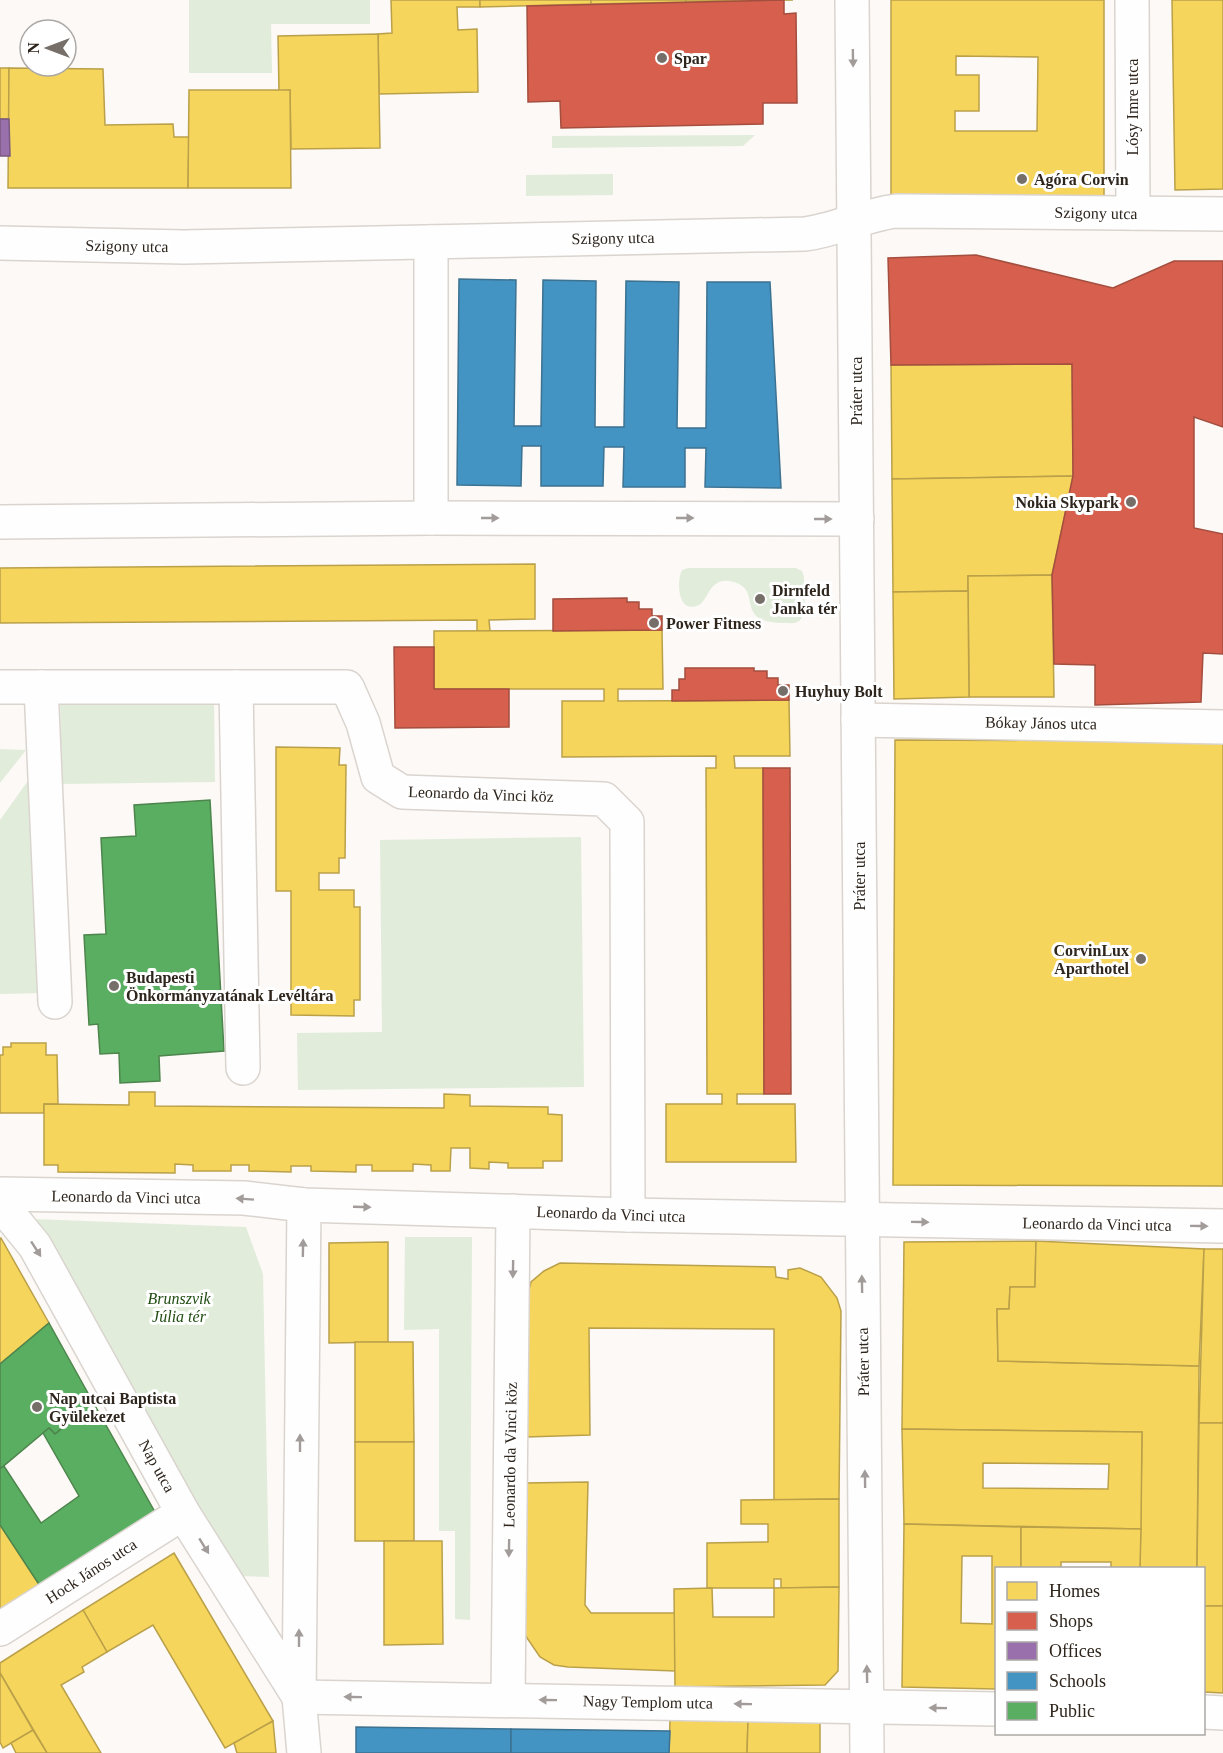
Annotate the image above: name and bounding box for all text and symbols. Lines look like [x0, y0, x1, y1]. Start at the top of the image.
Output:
north arrow [18, 18, 78, 78]
text: N [25, 42, 42, 54]
one-way arrow [848, 49, 858, 68]
place label: Spar [674, 50, 707, 68]
marker: Spar [655, 51, 669, 65]
street label: Lósy Imre utca [1124, 59, 1142, 155]
place label: Agóra Corvin [1034, 171, 1129, 189]
marker: Agóra Corvin [1015, 172, 1029, 186]
street label: Szigony utca [1054, 204, 1138, 223]
street label: Szigony utca [571, 229, 655, 248]
street label: Szigony utca [85, 237, 169, 256]
street label: Práter utca [848, 357, 865, 425]
place label: Nokia Skypark [1015, 494, 1119, 512]
marker: Nokia Skypark [1124, 495, 1138, 509]
one-way arrow [480, 513, 499, 523]
one-way arrow [675, 513, 694, 523]
one-way arrow [814, 514, 833, 524]
place label: Dirnfeld Janka tér [772, 582, 837, 617]
marker: Dirnfeld Janka tér [753, 592, 767, 606]
place label: Power Fitness [666, 615, 761, 632]
marker: Power Fitness [647, 616, 661, 630]
place label: Huyhuy Bolt [795, 683, 883, 701]
marker: Huyhuy Bolt [776, 684, 790, 698]
street label: Bókay János utca [985, 714, 1097, 733]
street label: Leonardo da Vinci köz [408, 783, 554, 805]
street label: Práter utca [851, 842, 868, 910]
place label: CorvinLux Aparthotel [1053, 942, 1130, 978]
marker: CorvinLux Aparthotel [1134, 952, 1148, 966]
place label: Budapesti Önkormányzatának Levéltára [126, 969, 334, 1005]
marker: Budapesti Önkormányzatának Levéltára [107, 979, 121, 993]
street label: Leonardo da Vinci utca [51, 1187, 201, 1207]
one-way arrow [236, 1194, 255, 1204]
one-way arrow [353, 1202, 372, 1211]
street label: Leonardo da Vinci utca [536, 1203, 686, 1225]
street label: Leonardo da Vinci utca [1022, 1214, 1172, 1234]
one-way arrow [911, 1217, 930, 1227]
one-way arrow [1190, 1221, 1209, 1231]
one-way arrow [298, 1239, 307, 1258]
one-way arrow [30, 1240, 42, 1256]
one-way arrow [508, 1260, 518, 1279]
one-way arrow [858, 1274, 867, 1293]
park label: Brunszvik Júlia tér [147, 1290, 211, 1325]
street label: Práter utca [854, 1327, 872, 1397]
street label: Leonardo da Vinci köz [500, 1382, 520, 1528]
place label: Nap utcai Baptista Gyülekezet [49, 1390, 176, 1426]
marker: Nap utcai Baptista Gyülekezet [30, 1400, 44, 1414]
one-way arrow [295, 1434, 305, 1453]
street label: Nap utca [135, 1437, 178, 1496]
one-way arrow [860, 1469, 869, 1488]
street label: Hock János utca [42, 1535, 140, 1607]
one-way arrow [198, 1538, 210, 1554]
one-way arrow [505, 1539, 514, 1558]
legend [995, 1567, 1205, 1735]
text: Homes [1049, 1581, 1100, 1601]
text: Shops [1049, 1611, 1093, 1631]
one-way arrow [294, 1629, 304, 1648]
text: Offices [1049, 1641, 1102, 1661]
one-way arrow [862, 1664, 871, 1683]
text: Schools [1049, 1671, 1106, 1691]
one-way arrow [344, 1692, 363, 1702]
street label: Nagy Templom utca [583, 1692, 713, 1713]
one-way arrow [539, 1695, 558, 1704]
one-way arrow [734, 1699, 753, 1709]
text: Public [1049, 1701, 1095, 1721]
one-way arrow [929, 1703, 948, 1713]

